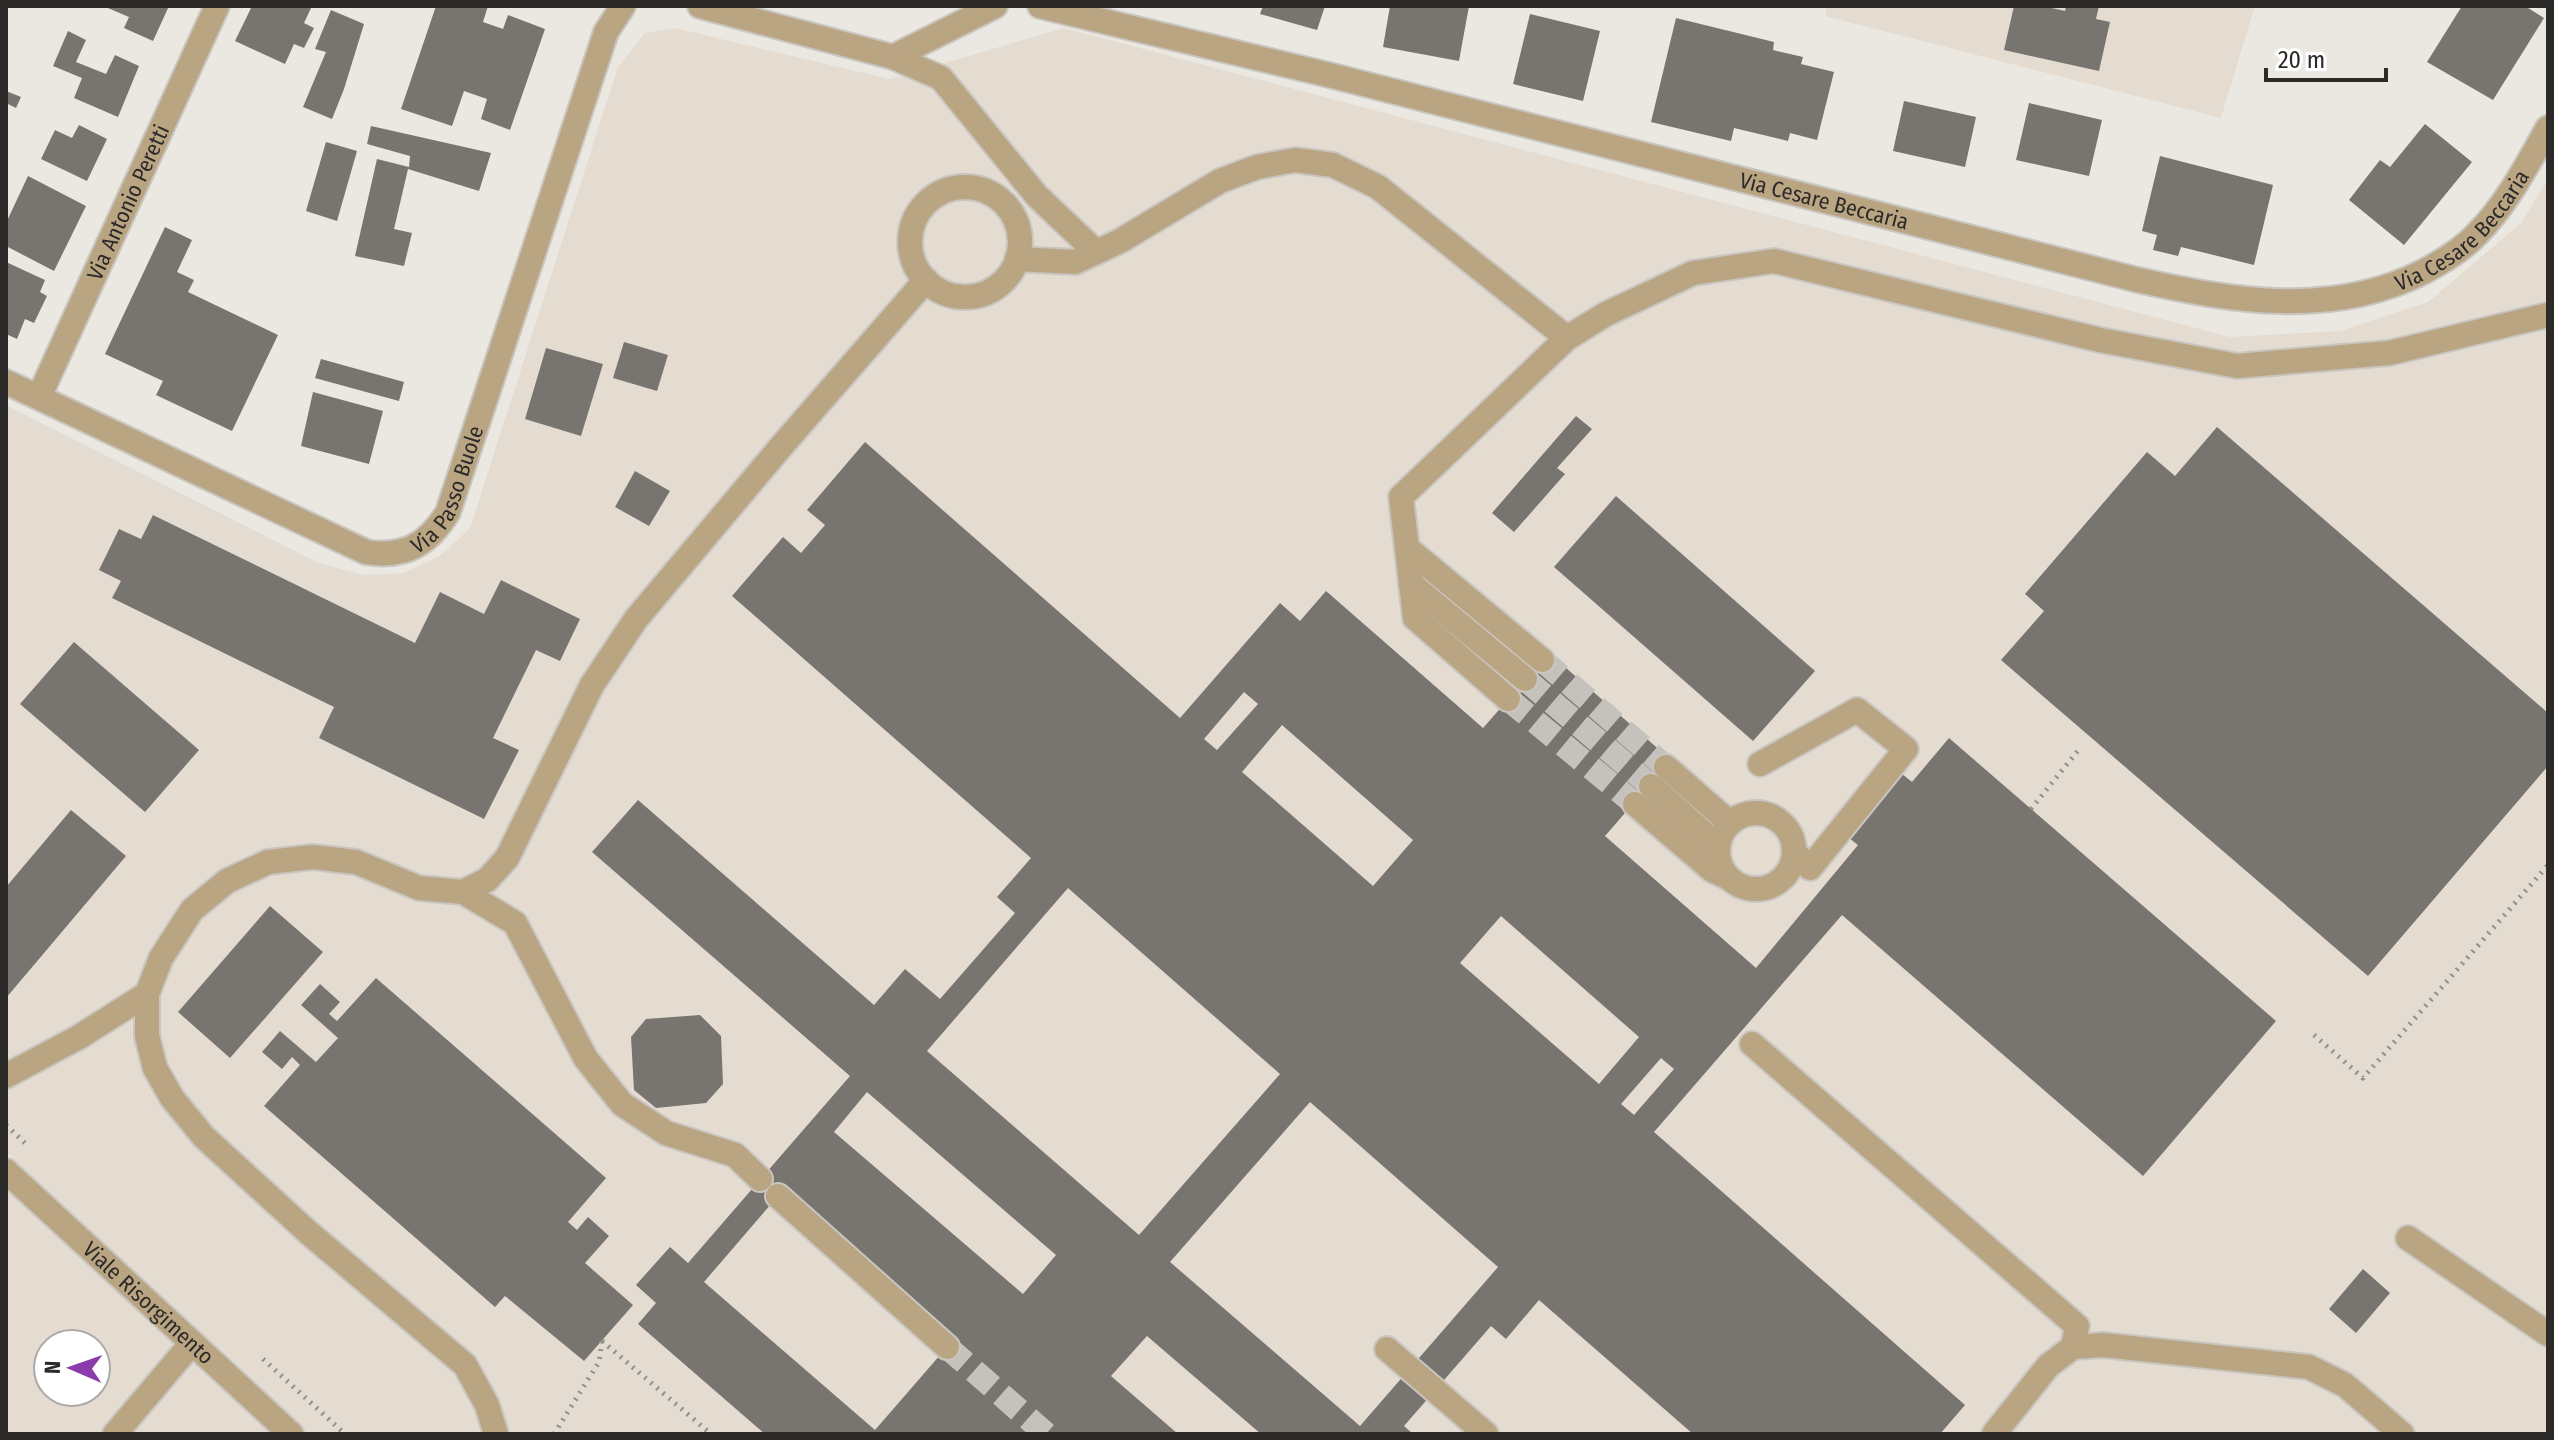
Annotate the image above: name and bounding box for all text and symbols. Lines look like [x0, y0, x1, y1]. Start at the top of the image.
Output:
scale bar [2266, 32, 2386, 82]
text: 20 m [2278, 46, 2325, 74]
street label: Via Antonio Peretti [81, 120, 175, 284]
street label: Via Cesare Beccaria [2391, 165, 2535, 297]
street label: Via Cesare Beccaria [1737, 167, 1911, 235]
street label: Via Passo Buole [406, 422, 489, 559]
street label: Viale Risorgimento [77, 1236, 219, 1370]
north arrow [32, 1328, 112, 1408]
text: N [39, 1360, 66, 1374]

